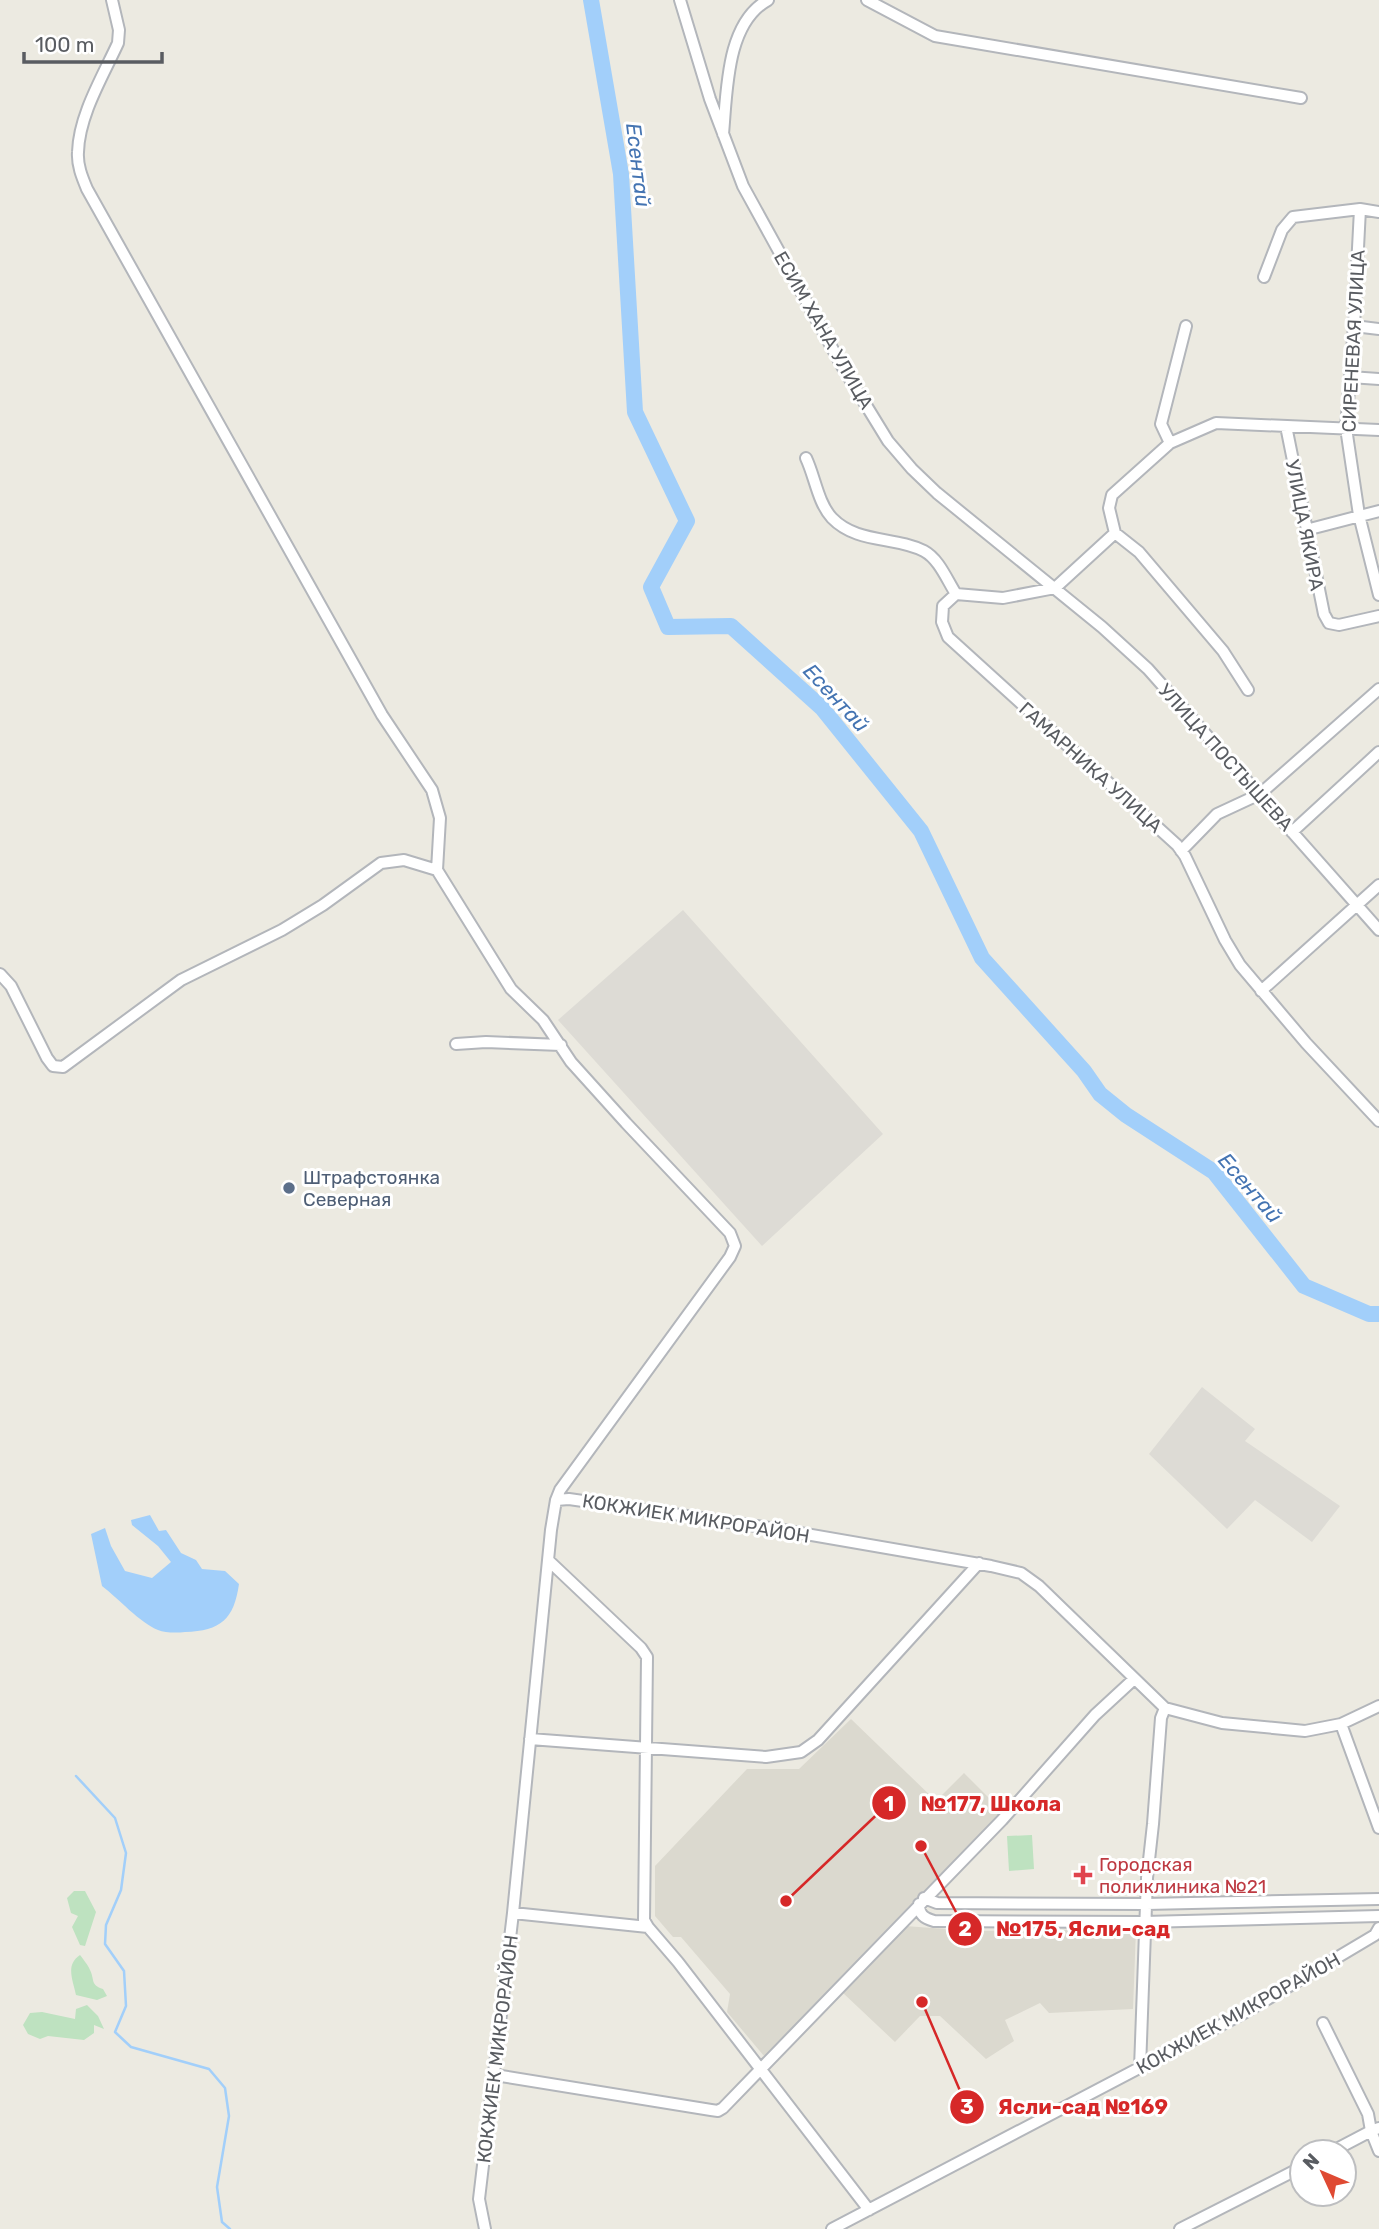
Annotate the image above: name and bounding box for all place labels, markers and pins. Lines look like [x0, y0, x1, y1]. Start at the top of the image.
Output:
place label: Штрафстоянка Северная [303, 1166, 440, 1211]
marker: Штрафстоянка Северная [281, 1180, 297, 1196]
callout: №177, Школа [871, 1782, 1076, 1824]
place label: Городская поликлиника №21 [1099, 1853, 1266, 1898]
marker: Городская поликлиника №21 [1073, 1865, 1093, 1885]
callout: №175, Ясли-сад [947, 1908, 1184, 1950]
callout: Ясли-сад №169 [949, 2086, 1182, 2128]

